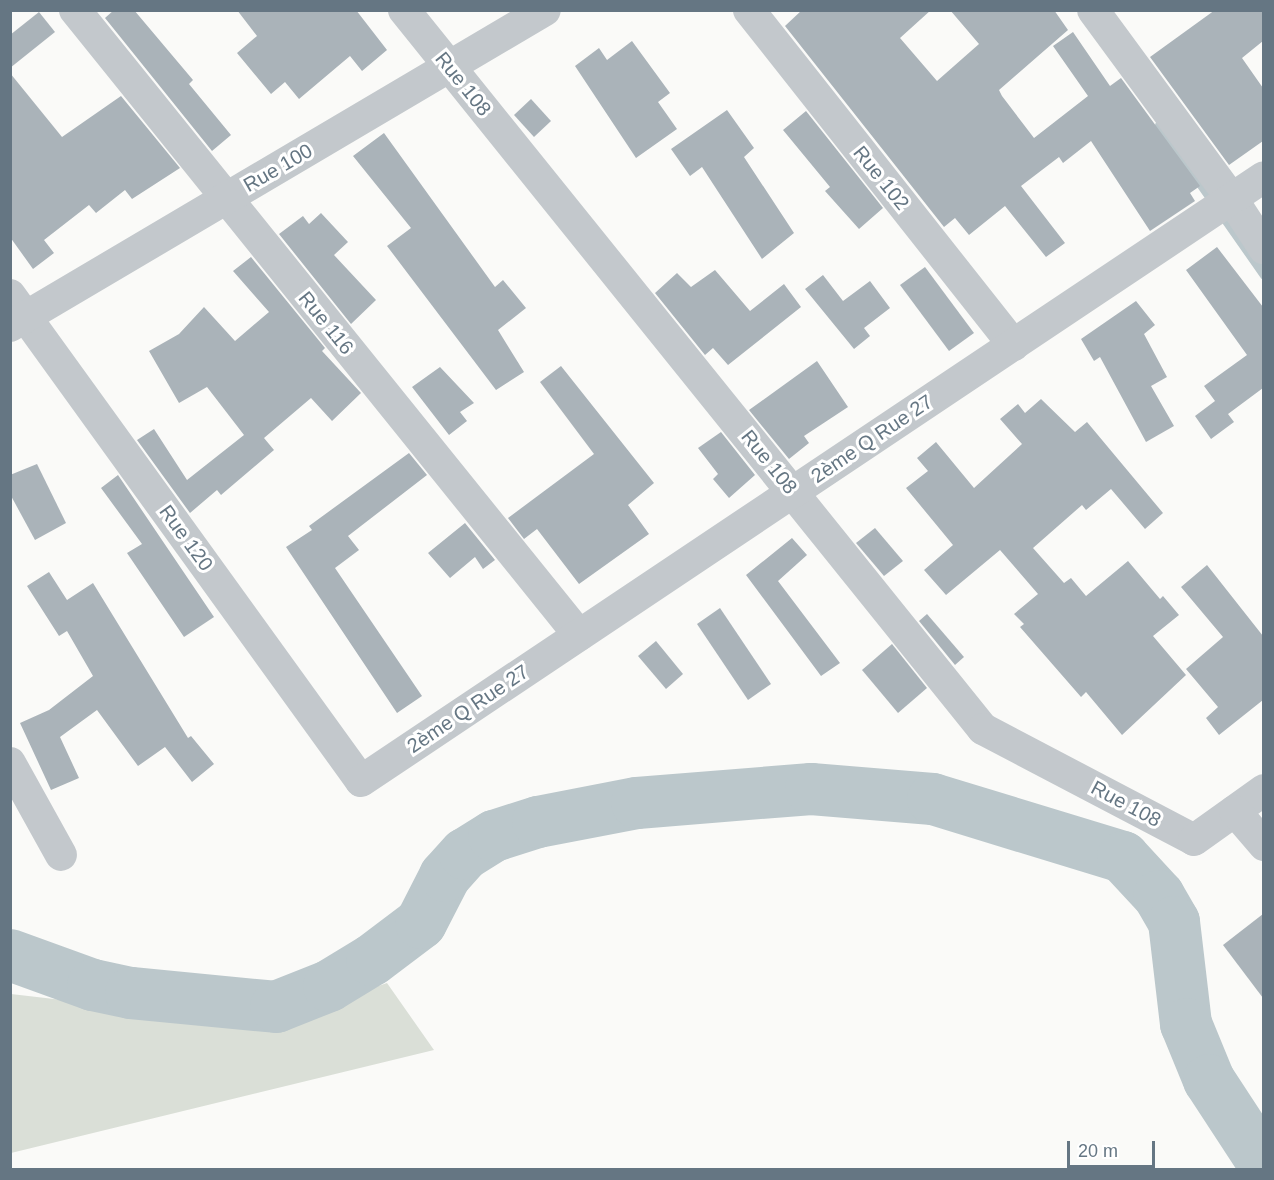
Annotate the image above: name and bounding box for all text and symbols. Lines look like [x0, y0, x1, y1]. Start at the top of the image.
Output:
street label: Rue 108 [430, 47, 496, 121]
street label: Rue 100 [239, 139, 317, 197]
street label: Rue 102 [848, 141, 914, 215]
street label: Rue 116 [293, 287, 359, 359]
street label: 2ème Q Rue 27 [807, 390, 937, 488]
street label: Rue 108 [736, 425, 802, 499]
street label: Rue 120 [154, 500, 218, 576]
street label: 2ème Q Rue 27 [403, 660, 533, 758]
street label: Rue 108 [1087, 776, 1165, 832]
scale bar [1070, 1129, 1158, 1167]
text: 20 m [1078, 1141, 1118, 1161]

